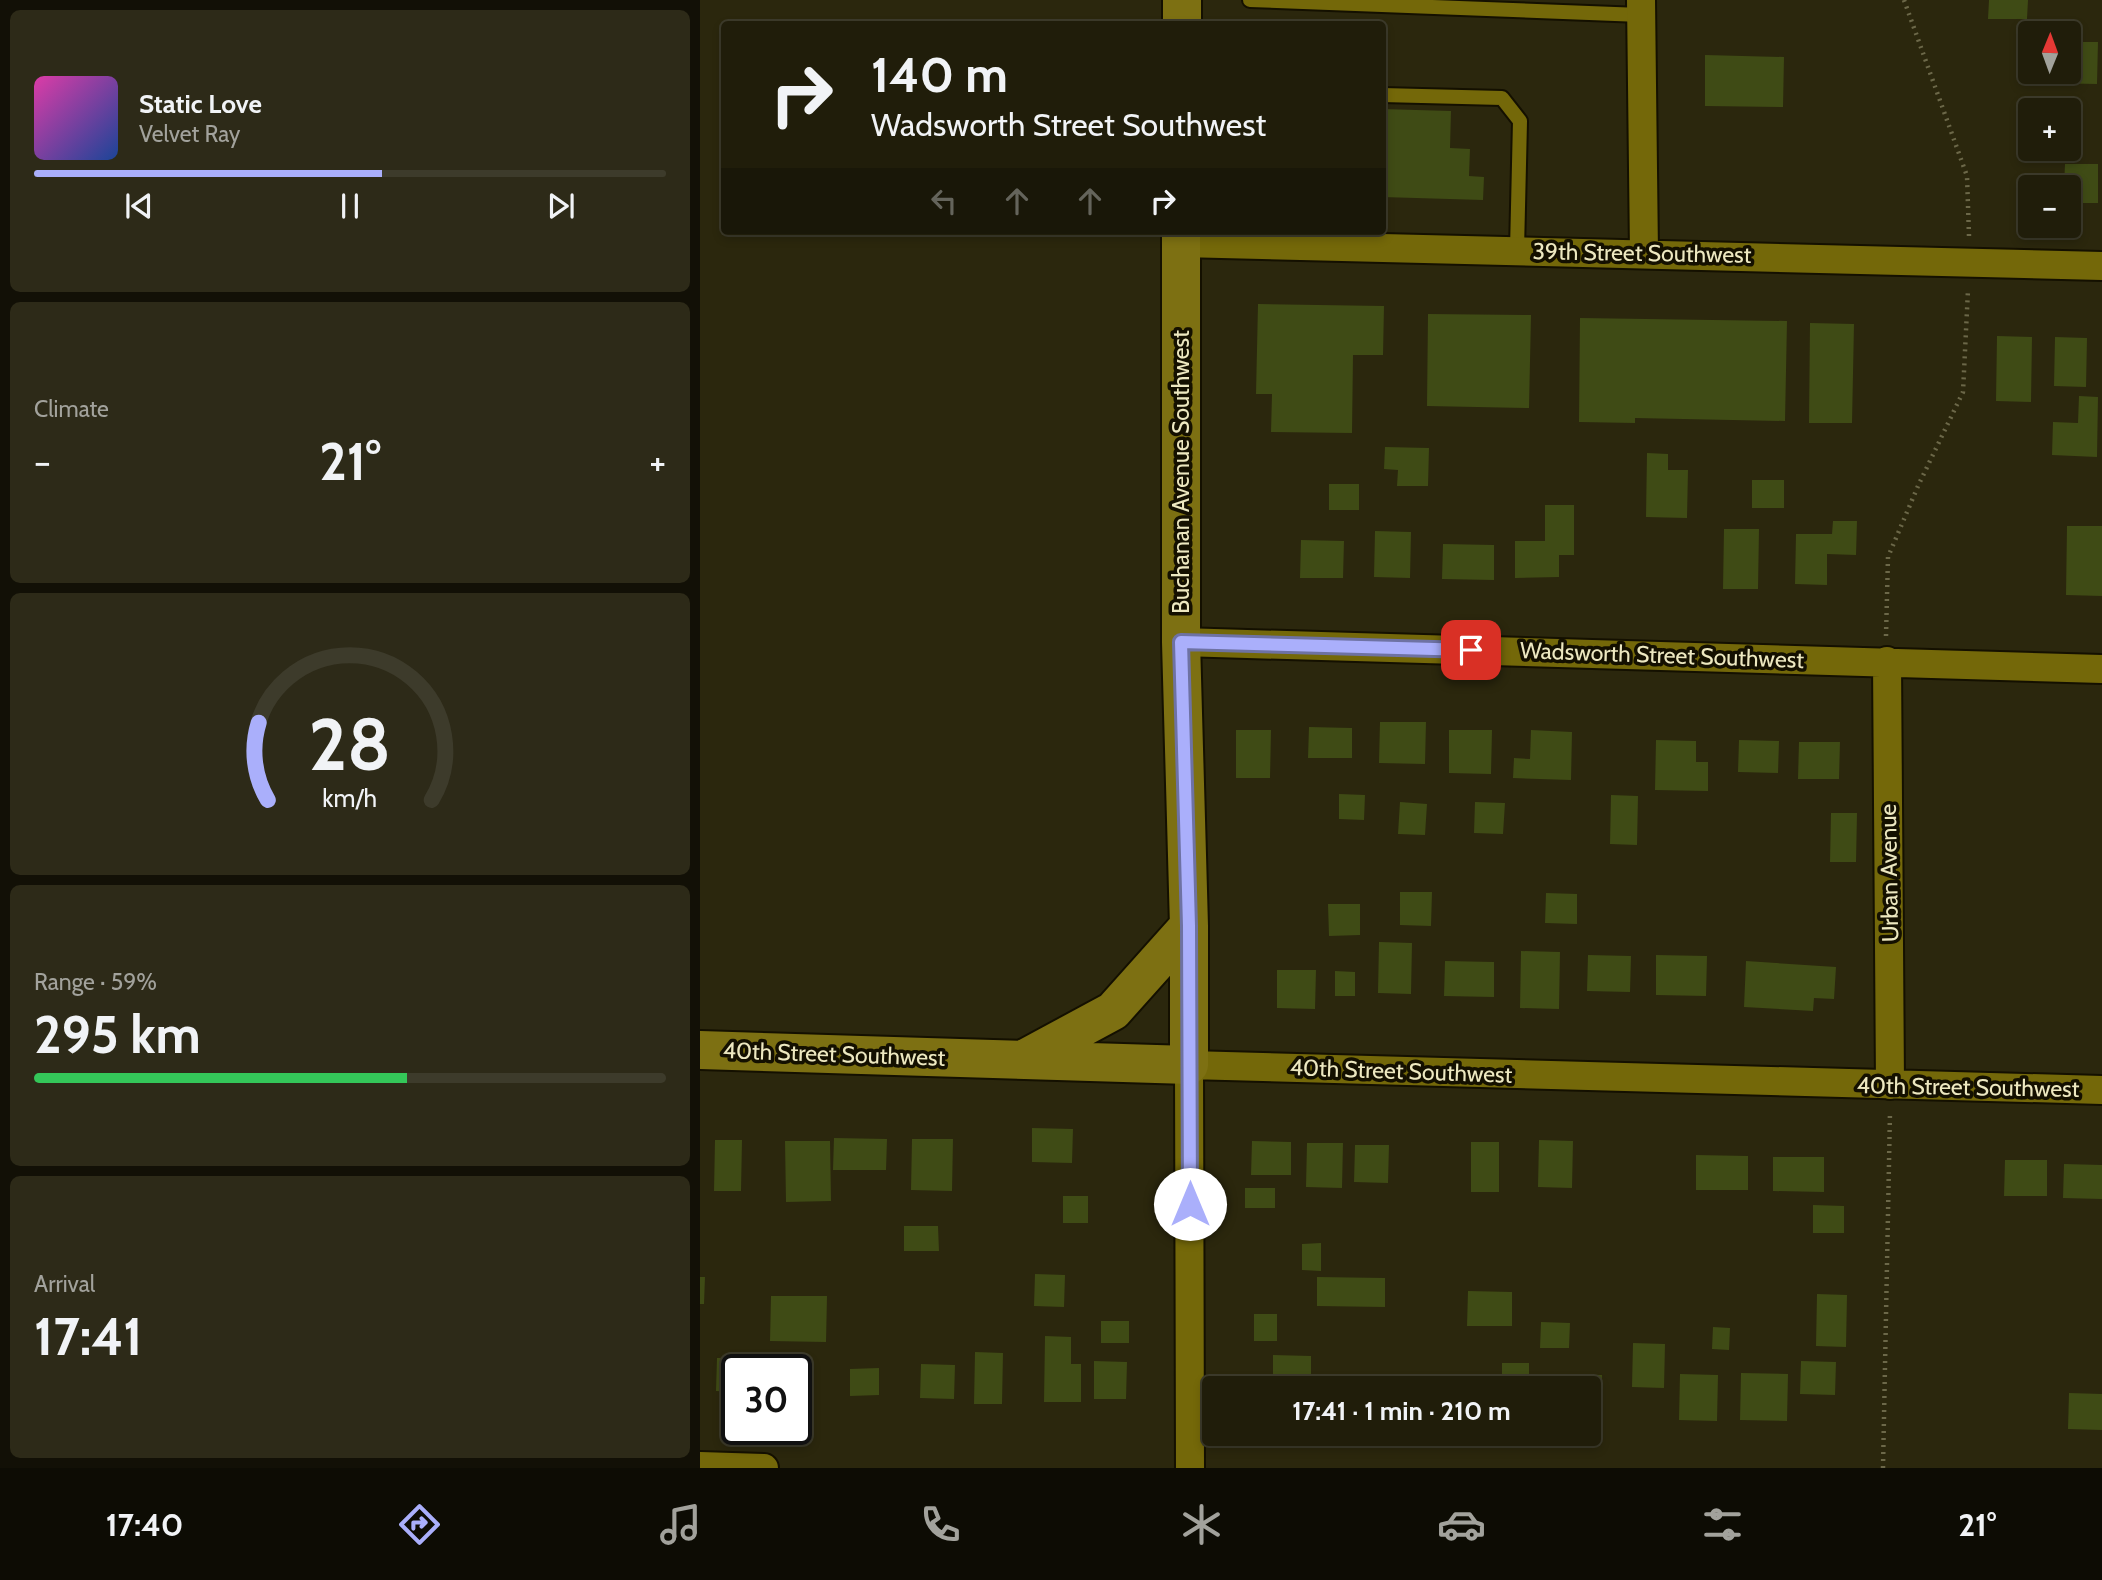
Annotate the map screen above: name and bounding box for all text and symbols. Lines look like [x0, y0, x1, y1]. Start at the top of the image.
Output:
north arrow [2018, 21, 2081, 84]
map controls [2018, 21, 2081, 238]
text: 140 m [871, 45, 1008, 104]
icon: right [756, 49, 847, 140]
text: Static Love [139, 88, 262, 120]
button: + [2018, 98, 2081, 161]
text: Wadsworth Street Southwest [871, 105, 1266, 144]
text: Velvet Ray [139, 120, 240, 148]
button: − [2018, 175, 2081, 238]
icon: left [925, 182, 963, 220]
icon: ahead [998, 182, 1036, 220]
icon: ahead [1071, 182, 1109, 220]
icon: right [1144, 182, 1182, 220]
icon: previous [120, 187, 158, 225]
icon: pause [331, 187, 369, 225]
icon: next [542, 187, 580, 225]
street label: 39th Street Southwest [1532, 237, 1752, 269]
street label: Buchanan Avenue Southwest [1167, 330, 1195, 614]
text: Climate [34, 395, 109, 423]
text: 21° [319, 430, 381, 493]
text: − [34, 438, 51, 485]
text: + [649, 438, 666, 485]
pin [1441, 620, 1501, 680]
icon: arrive [1452, 631, 1490, 669]
street label: Wadsworth Street Southwest [1520, 636, 1805, 674]
text: 28 [309, 700, 391, 788]
text: km/h [323, 783, 377, 813]
street label: Urban Avenue [1874, 803, 1904, 942]
text: Range · 59% [34, 968, 157, 996]
text: 295 km [34, 1003, 201, 1066]
street label: 40th Street Southwest [722, 1036, 946, 1072]
street label: 40th Street Southwest [1289, 1053, 1513, 1089]
street label: 40th Street Southwest [1856, 1071, 2080, 1103]
position arrow [1153, 1167, 1227, 1241]
text: Arrival [34, 1270, 95, 1298]
text: 17:41 [34, 1305, 142, 1368]
speed limit sign: 30 [721, 1354, 812, 1445]
text: 17:41 · 1 min · 210 m [1292, 1395, 1511, 1427]
icon: directions [395, 1500, 444, 1549]
icon: music [656, 1500, 705, 1549]
icon: phone [916, 1500, 965, 1549]
icon: climate [1177, 1500, 1226, 1549]
icon: car [1437, 1500, 1486, 1549]
icon: filters [1698, 1500, 1747, 1549]
text: 17:40 [106, 1505, 183, 1544]
text: 21° [1958, 1505, 1996, 1544]

